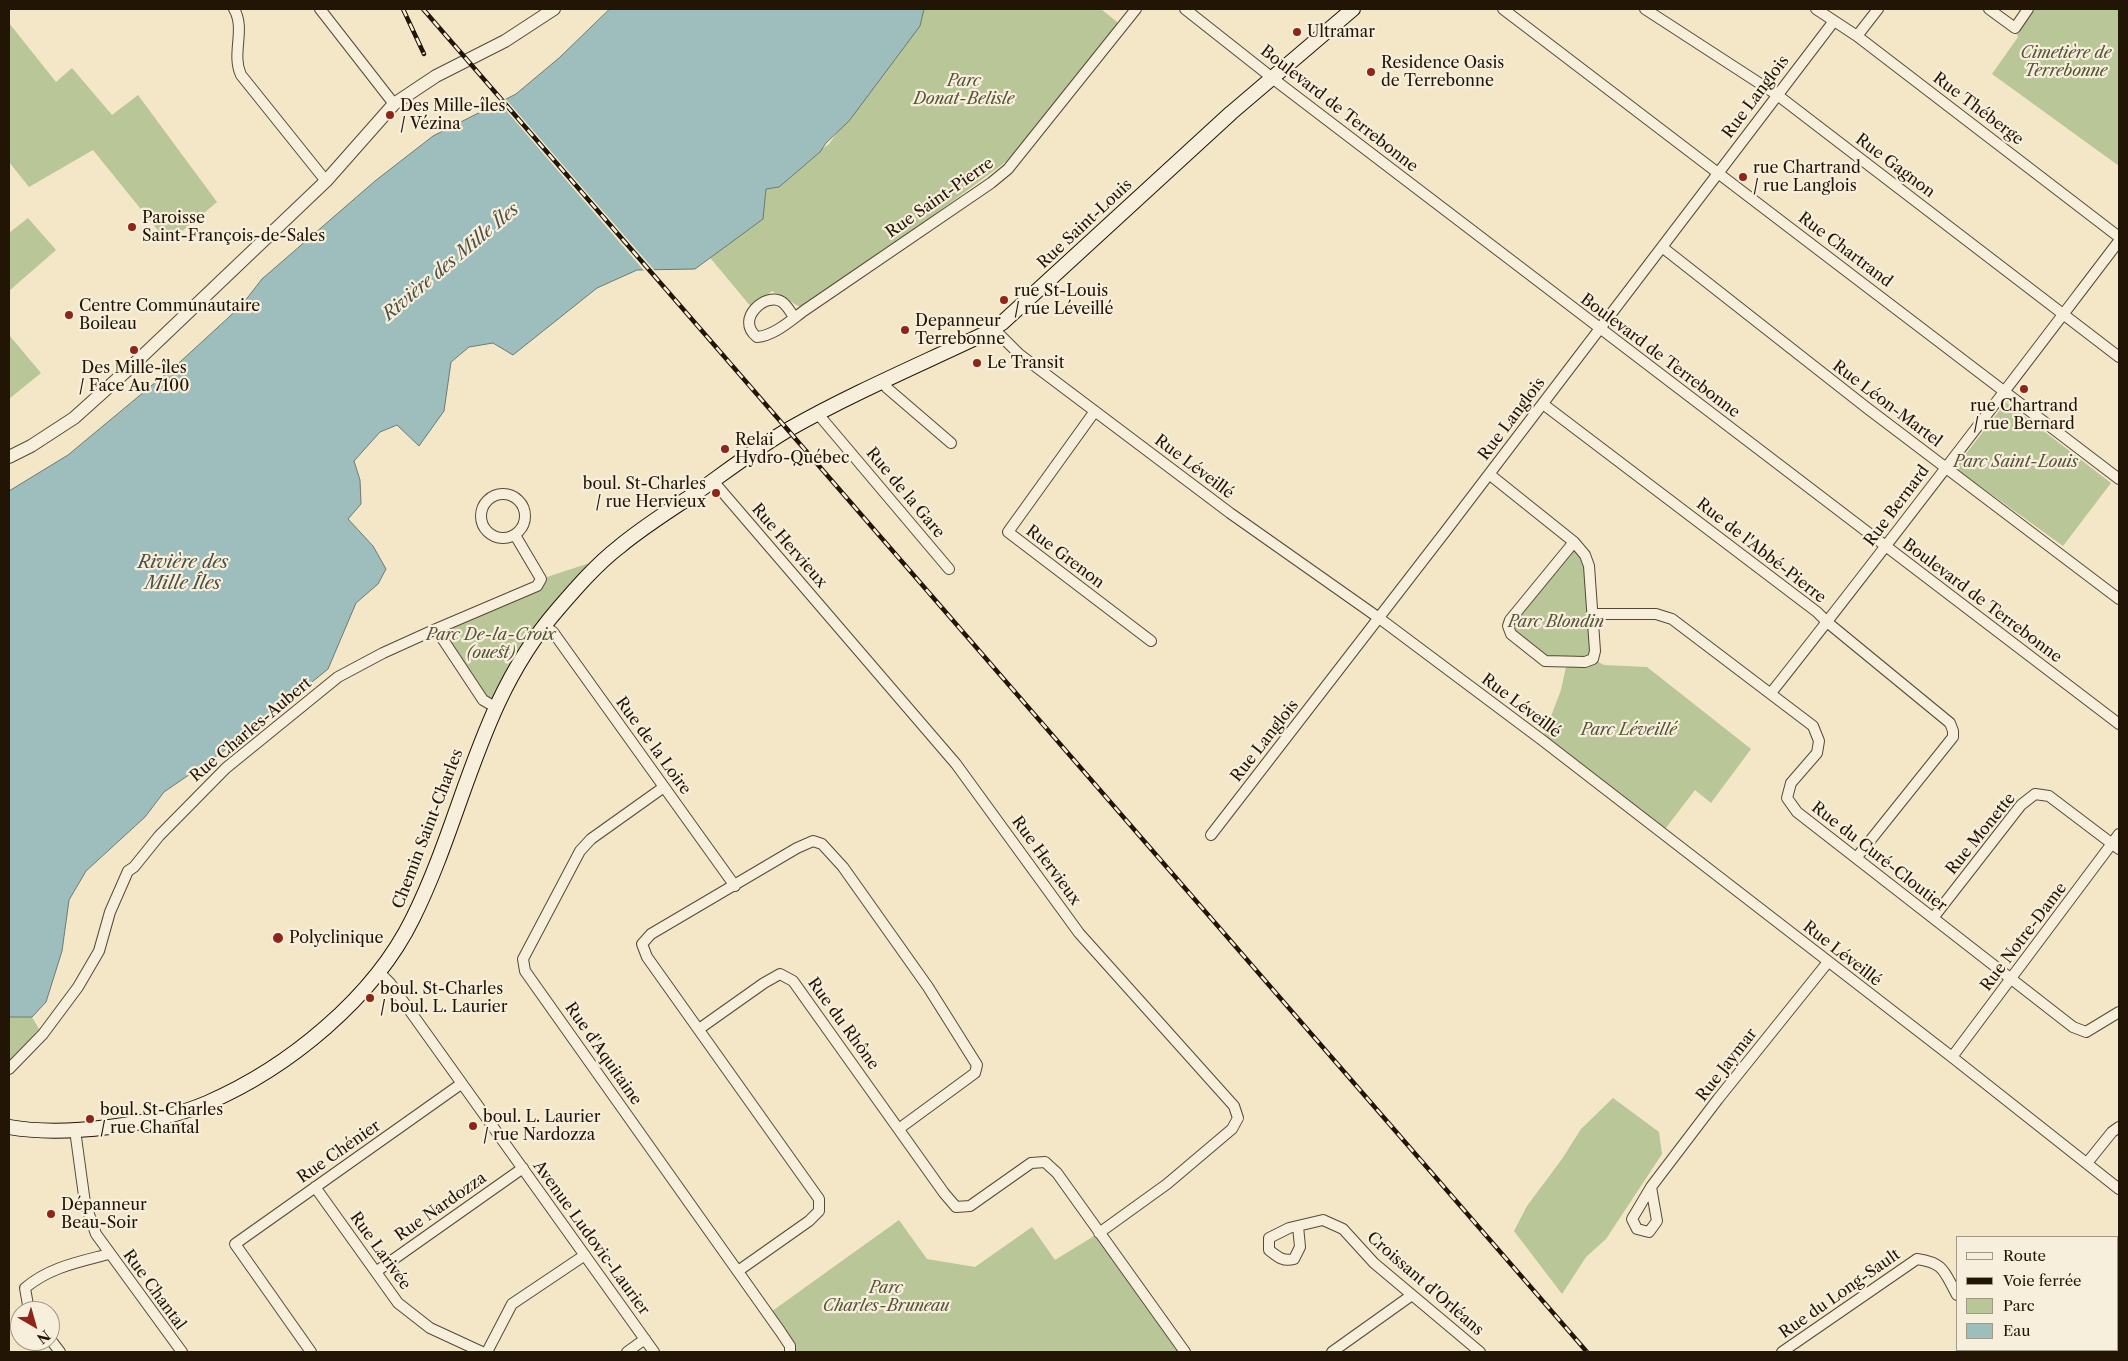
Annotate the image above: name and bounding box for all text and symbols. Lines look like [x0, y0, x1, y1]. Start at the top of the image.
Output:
place label: Ultramar [1307, 22, 1375, 42]
marker: Ultramar [1291, 26, 1303, 38]
street label: Boulevard de Terrebonne [1256, 42, 1422, 176]
park label: Cimetière de Terrebonne [2021, 43, 2111, 81]
street label: Rue Langlois [1719, 52, 1793, 142]
place label: Residence Oasis de Terrebonne [1381, 53, 1504, 91]
marker: Residence Oasis de Terrebonne [1365, 66, 1377, 78]
street label: Rue Théberge [1929, 69, 2027, 149]
park label: Parc Donat-Belisle [913, 71, 1015, 109]
place label: Des Mille-îles / Vézina [400, 96, 506, 134]
marker: Des Mille-îles / Vézina [384, 109, 396, 121]
street label: Rue Gagnon [1852, 130, 1938, 202]
street label: Rue Saint-Pierre [882, 154, 998, 242]
place label: rue Chartrand / rue Langlois [1753, 158, 1861, 196]
marker: rue Chartrand / rue Langlois [1737, 171, 1749, 183]
street label: Rue Saint-Louis [1034, 175, 1136, 273]
water label: Rivière des Mille Îles [378, 199, 524, 325]
place label: Paroisse Saint-François-de-Sales [142, 208, 325, 246]
street label: Rue Chartrand [1794, 208, 1896, 292]
marker: Paroisse Saint-François-de-Sales [126, 221, 138, 233]
place label: rue St-Louis / rue Léveillé [1014, 281, 1114, 319]
street label: Boulevard de Terrebonne [1577, 290, 1743, 422]
marker: rue St-Louis / rue Léveillé [998, 294, 1010, 306]
place label: Centre Communautaire Boileau [79, 296, 260, 334]
marker: Centre Communautaire Boileau [63, 309, 75, 321]
place label: Depanneur Terrebonne [915, 311, 1005, 349]
marker: Depanneur Terrebonne [899, 324, 911, 336]
marker: Des Mille-îles / Face Au 7100 [128, 344, 140, 356]
place label: Le Transit [987, 353, 1064, 373]
marker: Le Transit [971, 357, 983, 369]
street label: Rue Léon-Martel [1829, 357, 1945, 451]
place label: Des Mille-îles / Face Au 7100 [79, 358, 189, 396]
street label: Rue Langlois [1475, 374, 1549, 464]
marker: rue Chartrand / rue Bernard [2018, 383, 2030, 395]
place label: rue Chartrand / rue Bernard [1970, 396, 2078, 434]
place label: Relai Hydro-Québec [735, 430, 849, 468]
street label: Rue Léveillé [1151, 431, 1237, 503]
marker: Relai Hydro-Québec [719, 443, 731, 455]
street label: Rue de la Gare [862, 444, 948, 542]
park label: Parc Saint-Louis [1954, 452, 2078, 472]
street label: Rue Bernard [1860, 462, 1934, 550]
place label: boul. St-Charles / rue Hervieux [583, 474, 706, 512]
marker: boul. St-Charles / rue Hervieux [710, 487, 722, 499]
street label: Rue de l'Abbé-Pierre [1692, 495, 1830, 607]
street label: Rue Hervieux [747, 500, 831, 592]
street label: Rue Grenon [1022, 521, 1108, 593]
street label: Boulevard de Terrebonne [1899, 535, 2065, 667]
water label: Rivière des Mille Îles [138, 552, 228, 594]
park label: Parc Blondin [1508, 612, 1604, 632]
park label: Parc De-la-Croix (ouest) [426, 625, 556, 663]
street label: Rue Léveillé [1478, 670, 1564, 742]
street label: Rue Charles-Aubert [186, 674, 316, 786]
street label: Rue de la Loire [611, 693, 695, 799]
street label: Rue Langlois [1227, 696, 1303, 786]
park label: Parc Léveillé [1581, 720, 1677, 740]
street label: Chemin Saint-Charles [389, 747, 467, 911]
street label: Rue Monette [1942, 789, 2020, 879]
street label: Rue du Curé-Cloutier [1807, 798, 1951, 916]
street label: Rue Hervieux [1007, 813, 1085, 909]
street label: Rue Notre-Dame [1977, 879, 2071, 995]
street label: Rue Léveillé [1799, 917, 1885, 991]
place label: Polyclinique [289, 928, 383, 948]
marker: Polyclinique [271, 931, 285, 945]
street label: Rue du Rhône [803, 974, 883, 1074]
place label: boul. St-Charles / boul. L. Laurier [380, 979, 508, 1017]
marker: boul. St-Charles / boul. L. Laurier [364, 992, 376, 1004]
street label: Rue d'Aquitaine [560, 999, 646, 1109]
street label: Rue Jaymar [1693, 1025, 1761, 1105]
place label: boul. St-Charles / rue Chantal [100, 1100, 223, 1138]
place label: boul. L. Laurier / rue Nardozza [483, 1107, 601, 1145]
marker: boul. St-Charles / rue Chantal [84, 1113, 96, 1125]
street label: Rue Chénier [294, 1116, 384, 1188]
marker: boul. L. Laurier / rue Nardozza [467, 1120, 479, 1132]
street label: Avenue Ludovic-Laurier [529, 1157, 653, 1319]
street label: Rue Nardozza [392, 1168, 490, 1246]
place label: Dépanneur Beau-Soir [61, 1195, 147, 1233]
marker: Dépanneur Beau-Soir [45, 1208, 57, 1220]
street label: Rue Larivée [345, 1208, 415, 1294]
street label: Croissant d'Orléans [1363, 1228, 1487, 1340]
legend [1956, 1236, 2118, 1351]
street label: Rue du Long-Sault [1776, 1245, 1904, 1343]
street label: Rue Chantal [118, 1246, 190, 1334]
text: Route [2003, 1246, 2046, 1265]
text: Voie ferrée [2003, 1271, 2081, 1290]
park label: Parc Charles-Bruneau [823, 1278, 949, 1316]
text: Parc [2003, 1296, 2035, 1315]
north arrow [10, 1301, 60, 1351]
text: Eau [2003, 1321, 2031, 1340]
text: N [33, 1326, 54, 1348]

